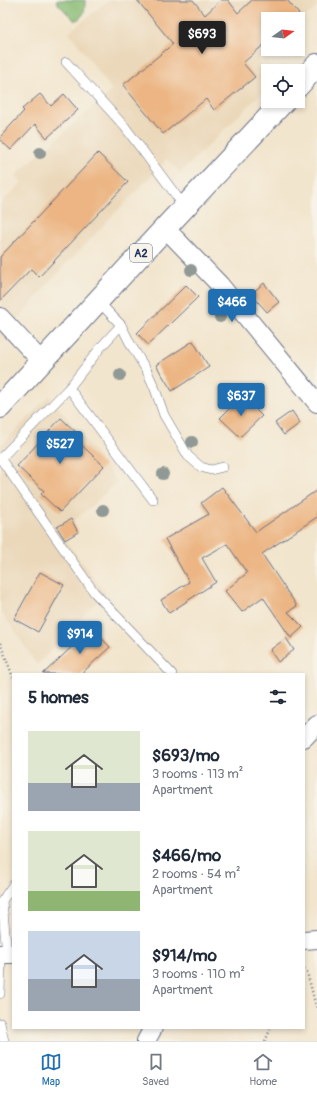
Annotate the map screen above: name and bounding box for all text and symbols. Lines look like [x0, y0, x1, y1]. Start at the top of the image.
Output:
north arrow [261, 12, 305, 56]
map controls [261, 12, 305, 108]
pin: $693 [178, 21, 226, 55]
text: $693 [188, 26, 216, 42]
button: locate [261, 64, 305, 108]
road number: A2 [130, 244, 152, 262]
pin: $466 [208, 289, 256, 323]
text: $466 [217, 294, 247, 310]
pin: $637 [217, 383, 265, 417]
text: $637 [227, 388, 255, 404]
pin: $527 [36, 431, 84, 465]
text: $527 [46, 436, 74, 452]
pin: $914 [56, 621, 104, 655]
text: $914 [67, 626, 93, 642]
icon: filters [267, 686, 289, 708]
text: 5 homes [28, 687, 89, 708]
text: $693/mo [152, 745, 220, 766]
icon: home [60, 747, 108, 795]
text: 3 rooms · 113 m² [152, 766, 243, 782]
text: Apartment [152, 782, 213, 798]
text: $466/mo [152, 845, 221, 866]
icon: home [60, 847, 108, 895]
text: 2 rooms · 54 m² [152, 866, 240, 882]
text: Apartment [152, 882, 213, 898]
text: $914/mo [152, 945, 217, 966]
icon: home [60, 947, 108, 995]
text: 3 rooms · 110 m² [152, 966, 245, 982]
text: Apartment [152, 982, 213, 998]
tab: Map [40, 1051, 62, 1088]
tab: Saved [142, 1051, 169, 1088]
tab: Home [249, 1051, 277, 1088]

